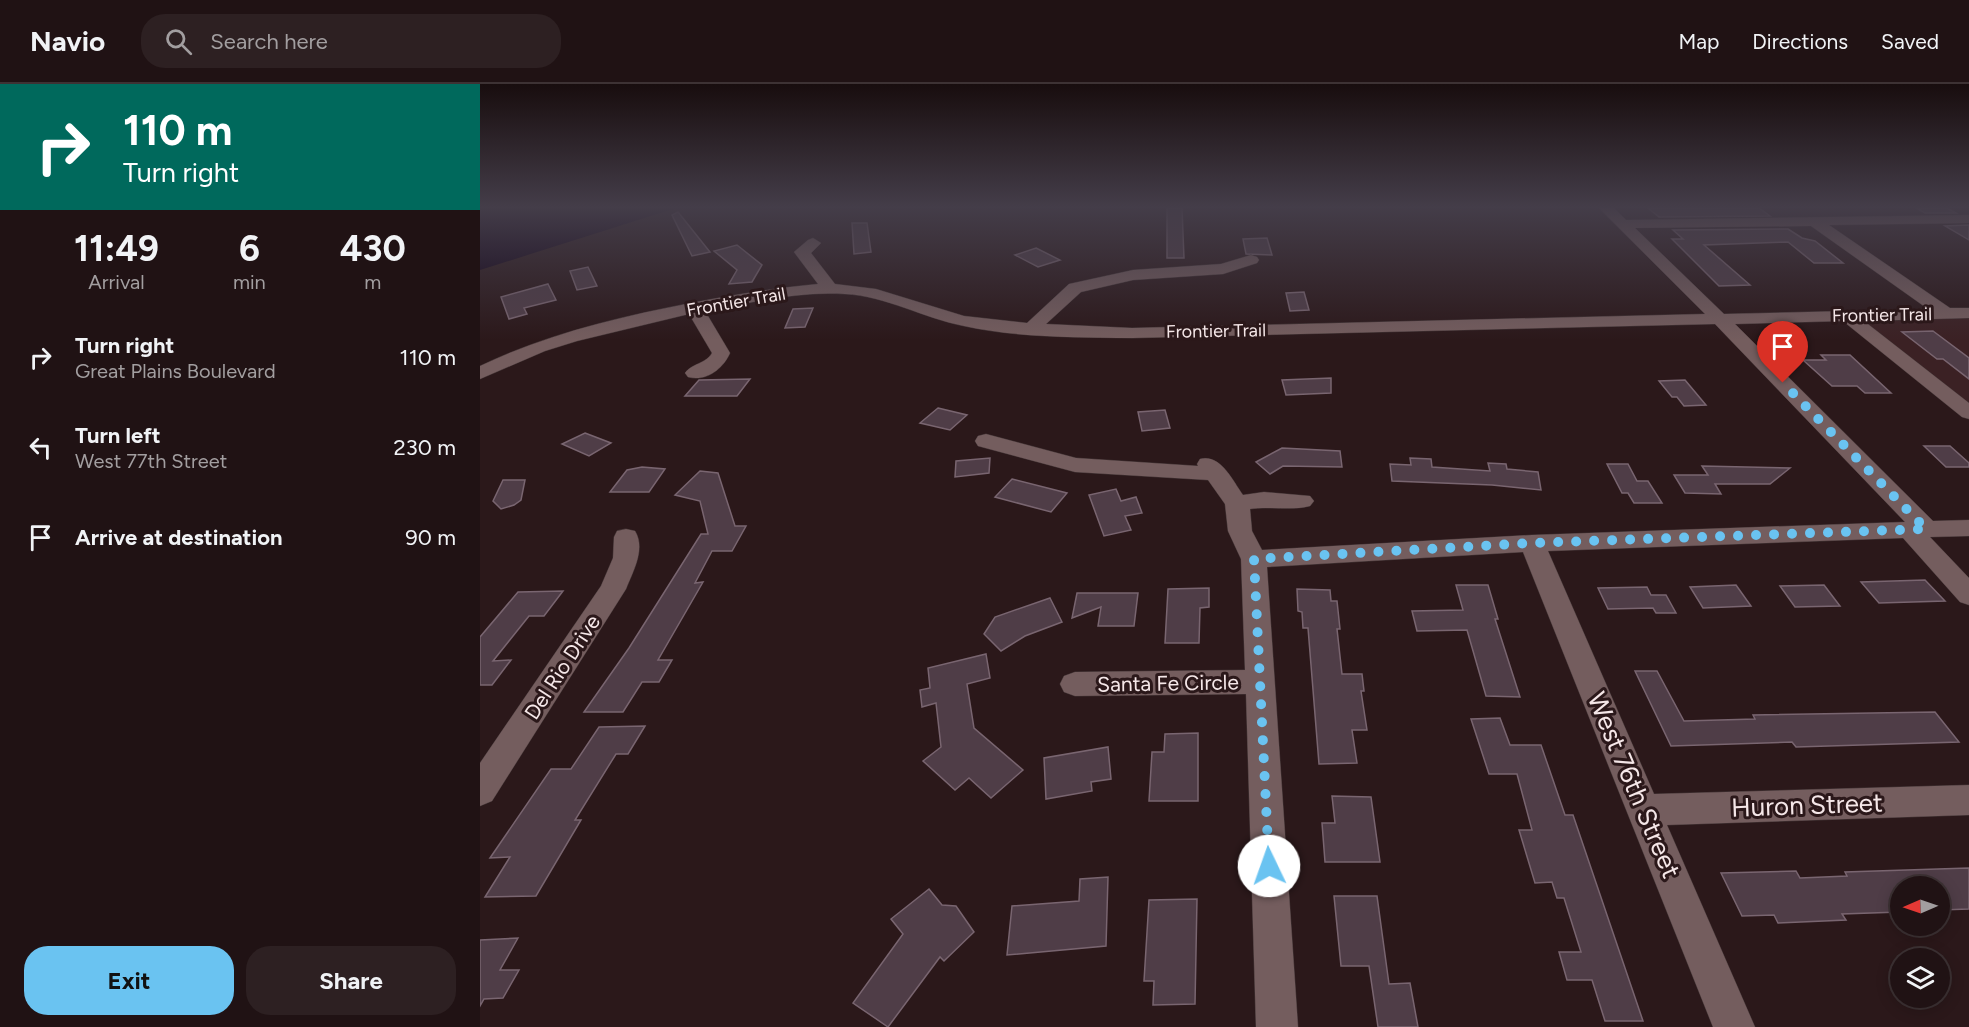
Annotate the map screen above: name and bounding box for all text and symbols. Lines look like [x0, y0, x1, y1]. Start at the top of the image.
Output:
search box [141, 14, 561, 68]
text: Navio [30, 24, 105, 58]
icon: search [162, 25, 195, 58]
text: Search here [210, 28, 328, 55]
text: Map [1678, 29, 1719, 54]
text: Directions [1752, 29, 1848, 54]
text: Saved [1881, 29, 1939, 54]
text: 110 m [123, 105, 232, 156]
icon: right [24, 108, 102, 186]
text: Turn right [123, 156, 239, 189]
text: 11:49 [74, 227, 159, 270]
text: 6 [239, 227, 260, 270]
text: 430 [340, 227, 406, 270]
text: Arrival [88, 270, 145, 294]
text: min [233, 270, 266, 294]
text: m [364, 270, 381, 294]
street label: Frontier Trail [685, 282, 787, 322]
street label: Frontier Trail [1832, 303, 1932, 327]
street label: Frontier Trail [1166, 319, 1266, 343]
pin [1757, 321, 1808, 383]
icon: arrive [1766, 330, 1799, 363]
text: Turn right [75, 332, 174, 359]
icon: right [24, 341, 57, 374]
text: 110 m [400, 344, 456, 371]
text: Great Plains Boulevard [75, 359, 276, 383]
text: Turn left [75, 422, 161, 449]
icon: left [24, 431, 57, 464]
text: 230 m [393, 434, 456, 461]
text: West 77th Street [75, 449, 227, 473]
icon: arrive [24, 521, 57, 554]
text: Arrive at destination [75, 524, 283, 551]
text: 90 m [405, 524, 456, 551]
street label: Del Rio Drive [519, 610, 605, 724]
street label: Santa Fe Circle [1097, 669, 1239, 697]
street label: West 76th Street [1580, 687, 1688, 883]
street label: Huron Street [1731, 786, 1883, 824]
position arrow [1237, 834, 1301, 898]
north arrow [1890, 876, 1950, 936]
map controls [1890, 876, 1950, 1008]
button: Exit [24, 946, 234, 1015]
button: Share [246, 946, 456, 1015]
button: layers [1890, 948, 1950, 1008]

